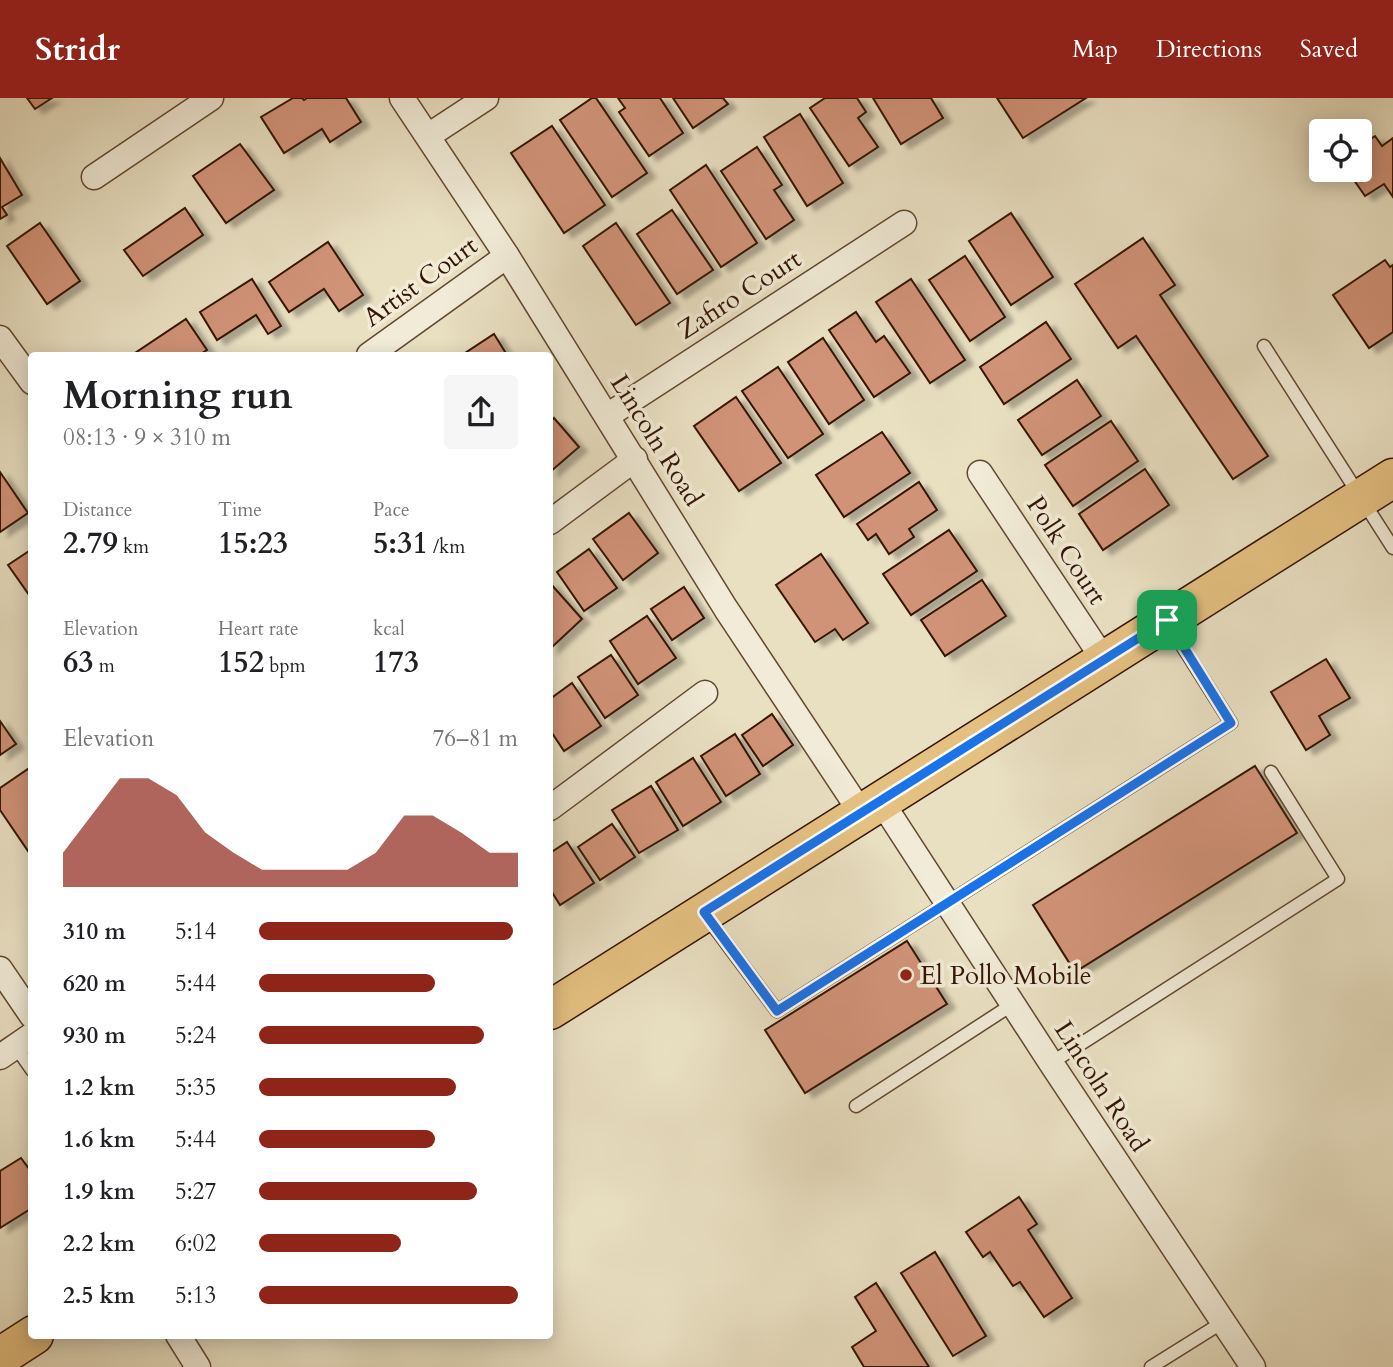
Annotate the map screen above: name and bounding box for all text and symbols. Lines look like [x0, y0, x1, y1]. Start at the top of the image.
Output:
text: Stridr [35, 27, 120, 72]
text: Map [1072, 33, 1118, 66]
text: Directions [1156, 33, 1262, 66]
text: Saved [1300, 33, 1358, 66]
map controls [1309, 119, 1372, 182]
button: locate [1309, 119, 1372, 182]
street label: Artist Court [356, 228, 485, 335]
street label: Zafiro Court [671, 241, 808, 347]
street label: Lincoln Road [602, 368, 711, 513]
text: Morning run [63, 370, 293, 422]
button: share [444, 375, 518, 449]
text: 08:13 · 9 × 310 m [63, 422, 231, 453]
street label: Polk Court [1018, 489, 1115, 611]
text: Distance [63, 497, 132, 523]
text: Time [218, 497, 262, 523]
text: Pace [373, 497, 410, 523]
text: 2.79 [63, 523, 118, 564]
text: 15:23 [218, 523, 288, 564]
text: 5:31 [373, 523, 428, 564]
text: km [118, 534, 149, 560]
text: /km [428, 534, 465, 560]
pin [1137, 590, 1197, 650]
icon: arrive [1148, 601, 1186, 639]
text: Elevation [63, 616, 138, 642]
text: Heart rate [218, 616, 299, 642]
text: kcal [373, 616, 405, 642]
text: 63 [63, 642, 94, 683]
text: 152 [218, 642, 264, 683]
text: 173 [373, 642, 419, 683]
text: m [94, 653, 115, 679]
text: bpm [264, 653, 306, 679]
text: Elevation [63, 723, 154, 754]
text: 76–81 m [433, 723, 518, 754]
text: 310 m [63, 916, 126, 947]
text: 5:14 [175, 916, 216, 947]
place label: El Pollo Mobile [920, 958, 1092, 993]
marker: El Pollo Mobile [898, 967, 914, 983]
text: 620 m [63, 968, 126, 999]
text: 5:44 [175, 968, 216, 999]
street label: Lincoln Road [1046, 1014, 1157, 1159]
text: 930 m [63, 1020, 126, 1051]
text: 5:24 [175, 1020, 216, 1051]
text: 1.2 km [63, 1072, 135, 1103]
text: 5:35 [175, 1072, 216, 1103]
text: 1.6 km [63, 1124, 135, 1155]
text: 5:44 [175, 1124, 216, 1155]
text: 1.9 km [63, 1176, 135, 1207]
text: 5:27 [175, 1176, 216, 1207]
text: 2.2 km [63, 1228, 135, 1259]
text: 6:02 [175, 1228, 216, 1259]
text: 2.5 km [63, 1280, 135, 1311]
text: 5:13 [175, 1280, 216, 1311]

